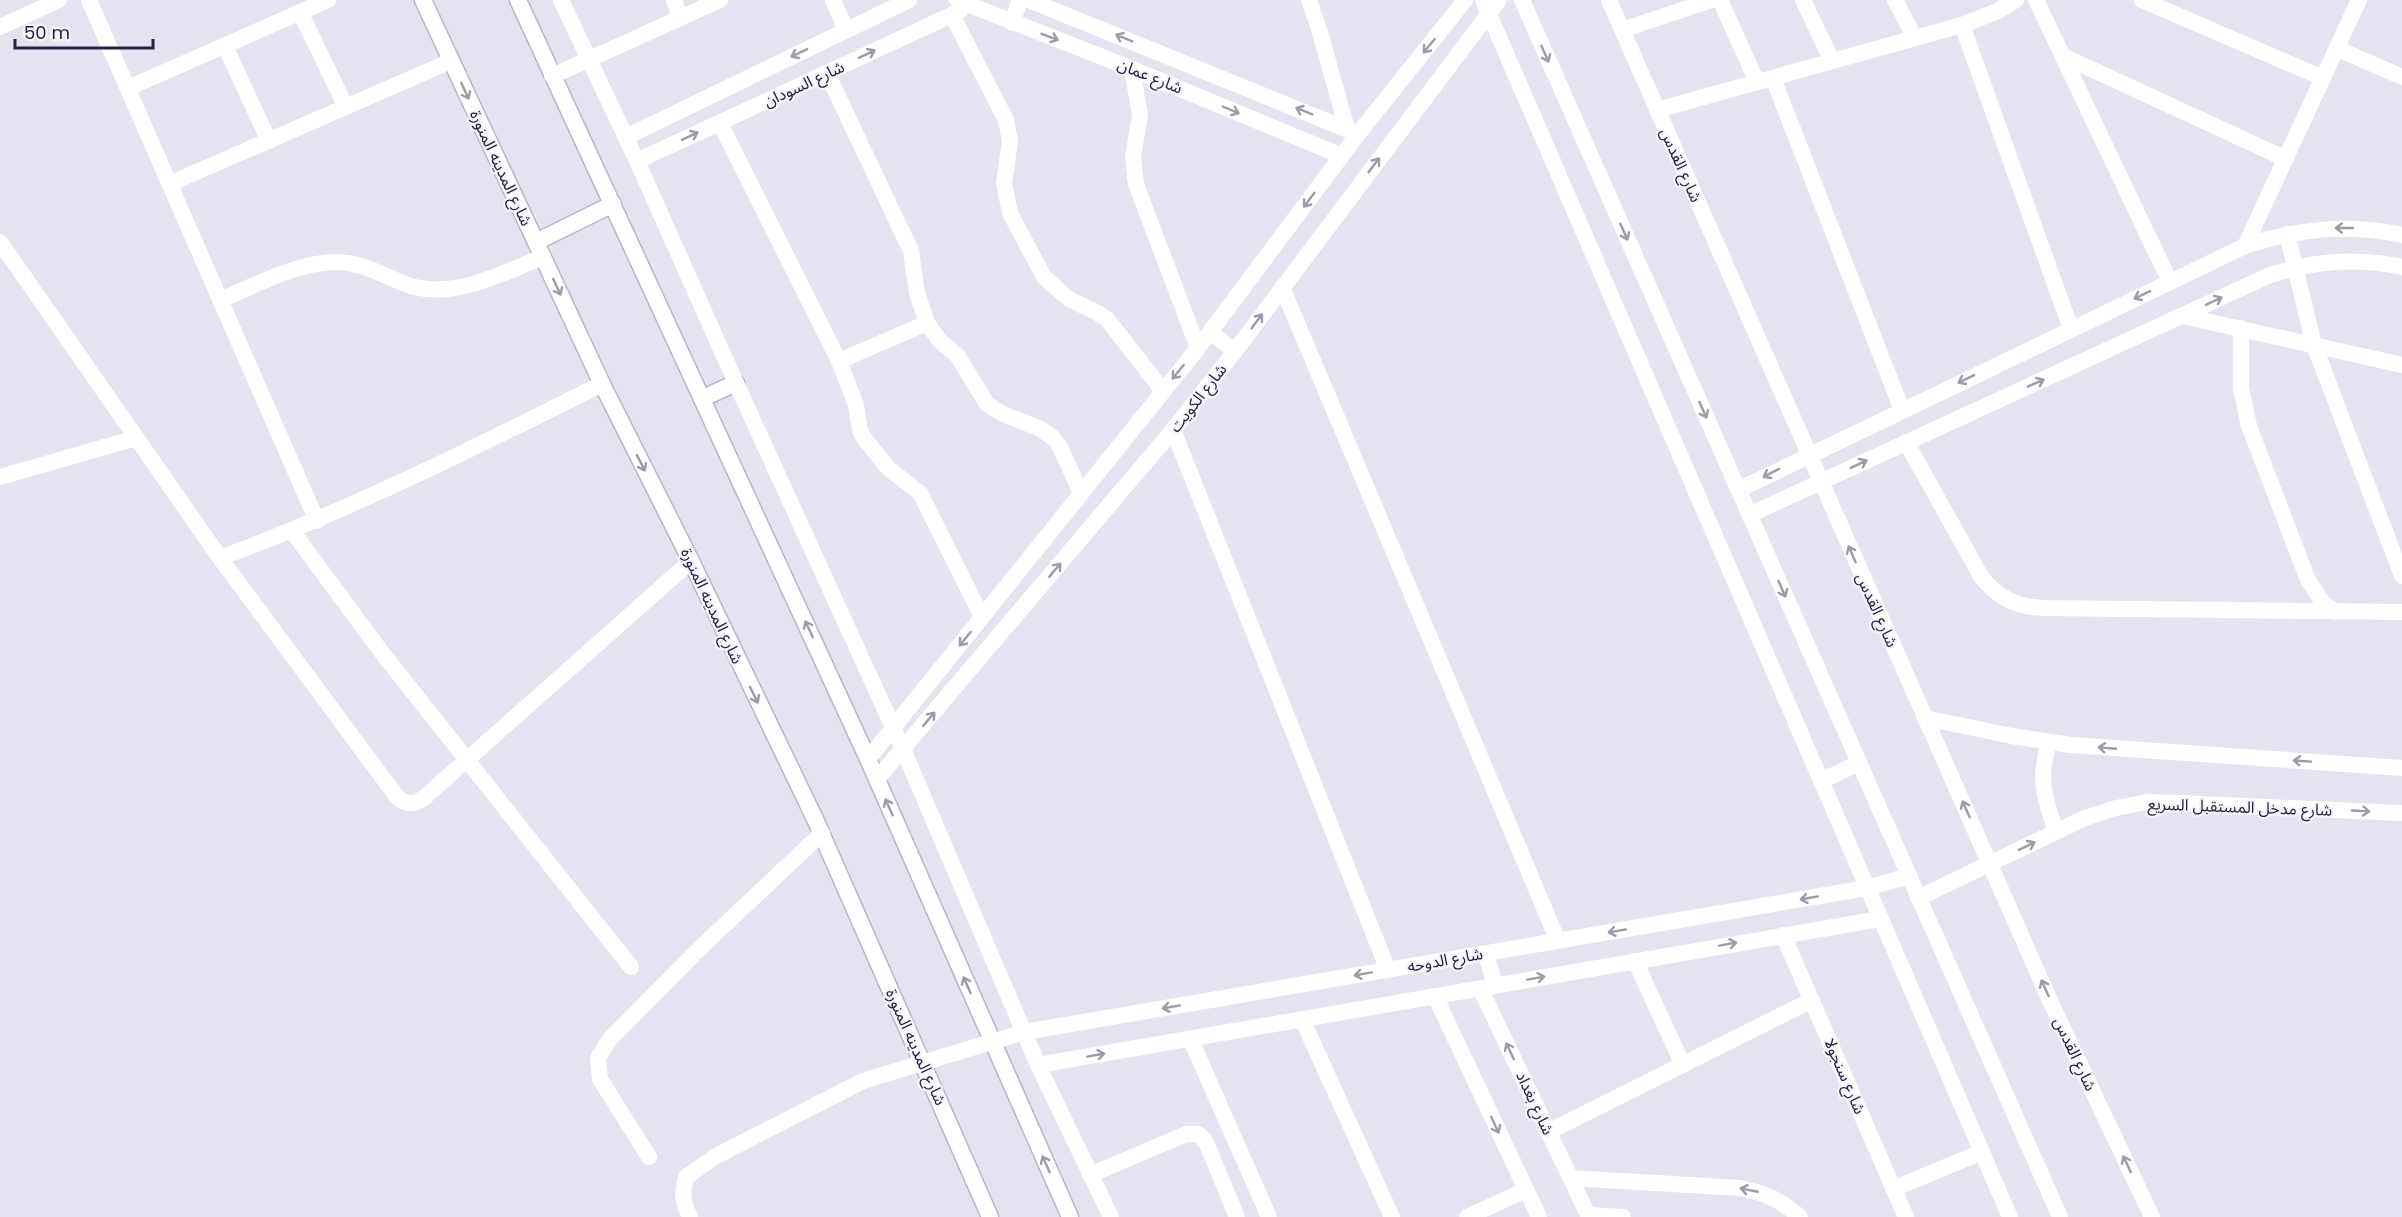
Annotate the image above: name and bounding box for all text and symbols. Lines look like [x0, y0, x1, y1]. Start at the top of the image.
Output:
scale bar [15, 12, 153, 50]
text: 50 m [24, 20, 70, 45]
one-way arrow [1115, 32, 1133, 43]
one-way arrow [1040, 33, 1059, 44]
one-way arrow [1422, 38, 1435, 54]
one-way arrow [1540, 44, 1552, 62]
one-way arrow [791, 48, 809, 59]
one-way arrow [858, 48, 876, 60]
street label: شارع عمان [1114, 53, 1186, 100]
street label: شارع السودان [760, 55, 849, 114]
one-way arrow [460, 82, 472, 100]
one-way arrow [1221, 105, 1239, 116]
one-way arrow [1296, 105, 1314, 116]
street label: شارع المدينه المنورة [463, 106, 538, 230]
street label: شارع القدس [1653, 124, 1708, 206]
one-way arrow [681, 130, 699, 142]
one-way arrow [1368, 157, 1381, 173]
one-way arrow [1303, 191, 1315, 207]
one-way arrow [1619, 222, 1630, 240]
one-way arrow [2335, 222, 2355, 234]
one-way arrow [552, 278, 563, 296]
one-way arrow [2133, 290, 2151, 302]
one-way arrow [2204, 295, 2222, 307]
one-way arrow [1251, 313, 1264, 329]
street label: شارع الكويت [1164, 359, 1233, 438]
one-way arrow [1172, 364, 1185, 380]
one-way arrow [1957, 374, 1975, 386]
one-way arrow [2027, 376, 2045, 388]
one-way arrow [1698, 401, 1709, 419]
one-way arrow [636, 453, 648, 471]
one-way arrow [1850, 457, 1868, 468]
one-way arrow [1763, 468, 1781, 480]
street label: شارع المدينه المنورة [674, 544, 749, 668]
one-way arrow [1846, 546, 1858, 564]
one-way arrow [1048, 562, 1061, 578]
street label: شارع القدس [1849, 569, 1904, 651]
one-way arrow [1776, 579, 1788, 597]
one-way arrow [802, 620, 813, 638]
one-way arrow [958, 631, 971, 647]
one-way arrow [749, 685, 760, 703]
one-way arrow [922, 711, 935, 727]
one-way arrow [2098, 742, 2118, 753]
one-way arrow [2292, 756, 2312, 767]
street label: شارع مدخل المستقبل السريع [2147, 792, 2333, 823]
one-way arrow [883, 798, 894, 816]
one-way arrow [1959, 801, 1971, 819]
one-way arrow [2350, 806, 2370, 817]
one-way arrow [2018, 840, 2036, 852]
one-way arrow [1800, 893, 1820, 904]
one-way arrow [1608, 926, 1628, 937]
one-way arrow [1718, 939, 1737, 950]
street label: شارع الدوحه [1405, 942, 1485, 979]
one-way arrow [1354, 969, 1373, 980]
one-way arrow [1526, 972, 1545, 983]
one-way arrow [961, 977, 972, 995]
one-way arrow [2038, 979, 2050, 997]
street label: شارع المدينه المنورة [879, 985, 952, 1109]
one-way arrow [1161, 1002, 1181, 1013]
street label: شارع القدس [2047, 1013, 2102, 1095]
street label: شارع سنجولا [1818, 1034, 1871, 1118]
one-way arrow [1503, 1042, 1515, 1060]
one-way arrow [1085, 1049, 1105, 1060]
street label: شارع بغداد [1509, 1067, 1560, 1139]
one-way arrow [1490, 1115, 1502, 1133]
one-way arrow [1040, 1155, 1052, 1173]
one-way arrow [2121, 1156, 2133, 1174]
one-way arrow [1740, 1184, 1759, 1195]

